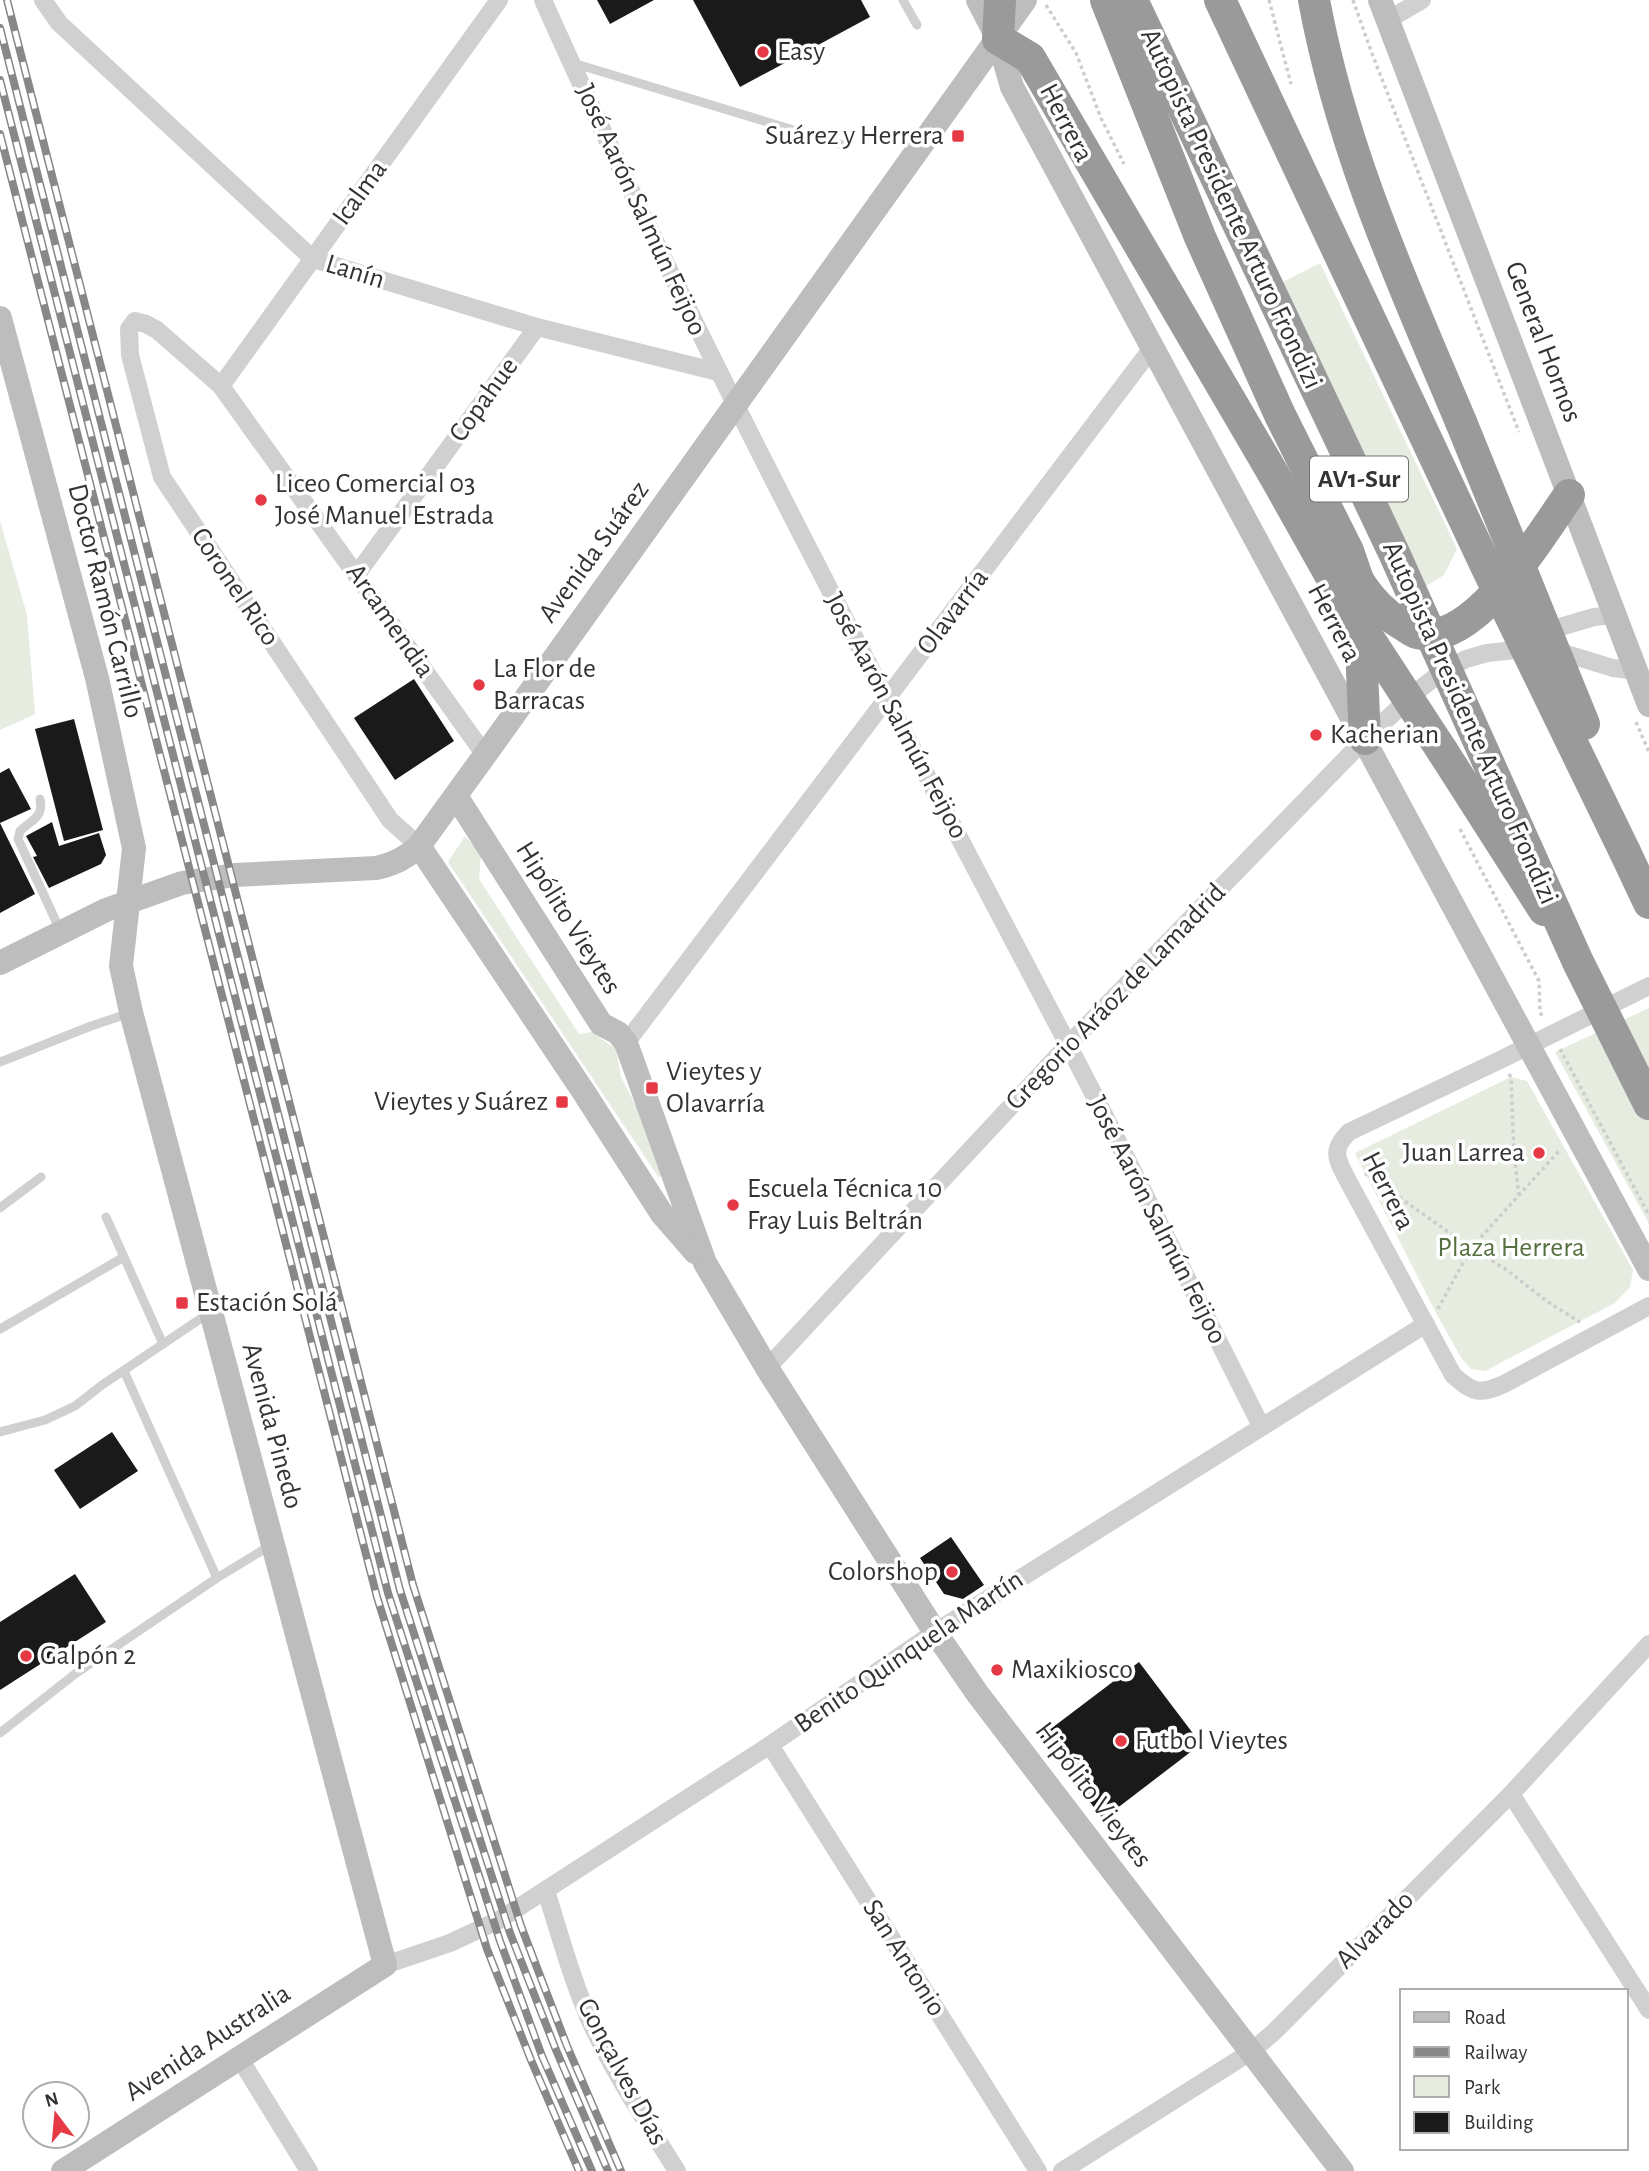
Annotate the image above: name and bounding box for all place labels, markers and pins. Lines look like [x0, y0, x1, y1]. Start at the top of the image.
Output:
place label: Easy [777, 38, 825, 66]
marker: Easy [755, 44, 771, 60]
place label: Suárez y Herrera [765, 122, 944, 150]
marker: Suárez y Herrera [950, 128, 966, 144]
place label: Liceo Comercial 03 José Manuel Estrada [275, 470, 494, 530]
marker: Liceo Comercial 03 José Manuel Estrada [253, 492, 269, 508]
place label: La Flor de Barracas [493, 655, 596, 715]
marker: La Flor de Barracas [471, 677, 487, 693]
place label: Kacherian [1330, 721, 1439, 749]
marker: Kacherian [1308, 727, 1324, 743]
place label: Vieytes y Olavarría [666, 1058, 765, 1118]
marker: Vieytes y Olavarría [644, 1080, 660, 1096]
place label: Vieytes y Suárez [374, 1088, 548, 1116]
marker: Vieytes y Suárez [554, 1094, 570, 1110]
place label: Juan Larrea [1402, 1139, 1525, 1167]
marker: Juan Larrea [1531, 1145, 1547, 1161]
place label: Escuela Técnica 10 Fray Luis Beltrán [747, 1175, 942, 1235]
marker: Escuela Técnica 10 Fray Luis Beltrán [725, 1197, 741, 1213]
place label: Estación Solá [196, 1289, 338, 1317]
marker: Estación Solá [174, 1295, 190, 1311]
place label: Colorshop [828, 1558, 938, 1586]
marker: Colorshop [944, 1564, 960, 1580]
place label: Galpón 2 [40, 1642, 136, 1670]
marker: Galpón 2 [18, 1648, 34, 1664]
place label: Maxikiosco [1011, 1656, 1133, 1684]
marker: Maxikiosco [989, 1662, 1005, 1678]
place label: Futbol Vieytes [1135, 1727, 1288, 1755]
marker: Futbol Vieytes [1113, 1733, 1129, 1749]

